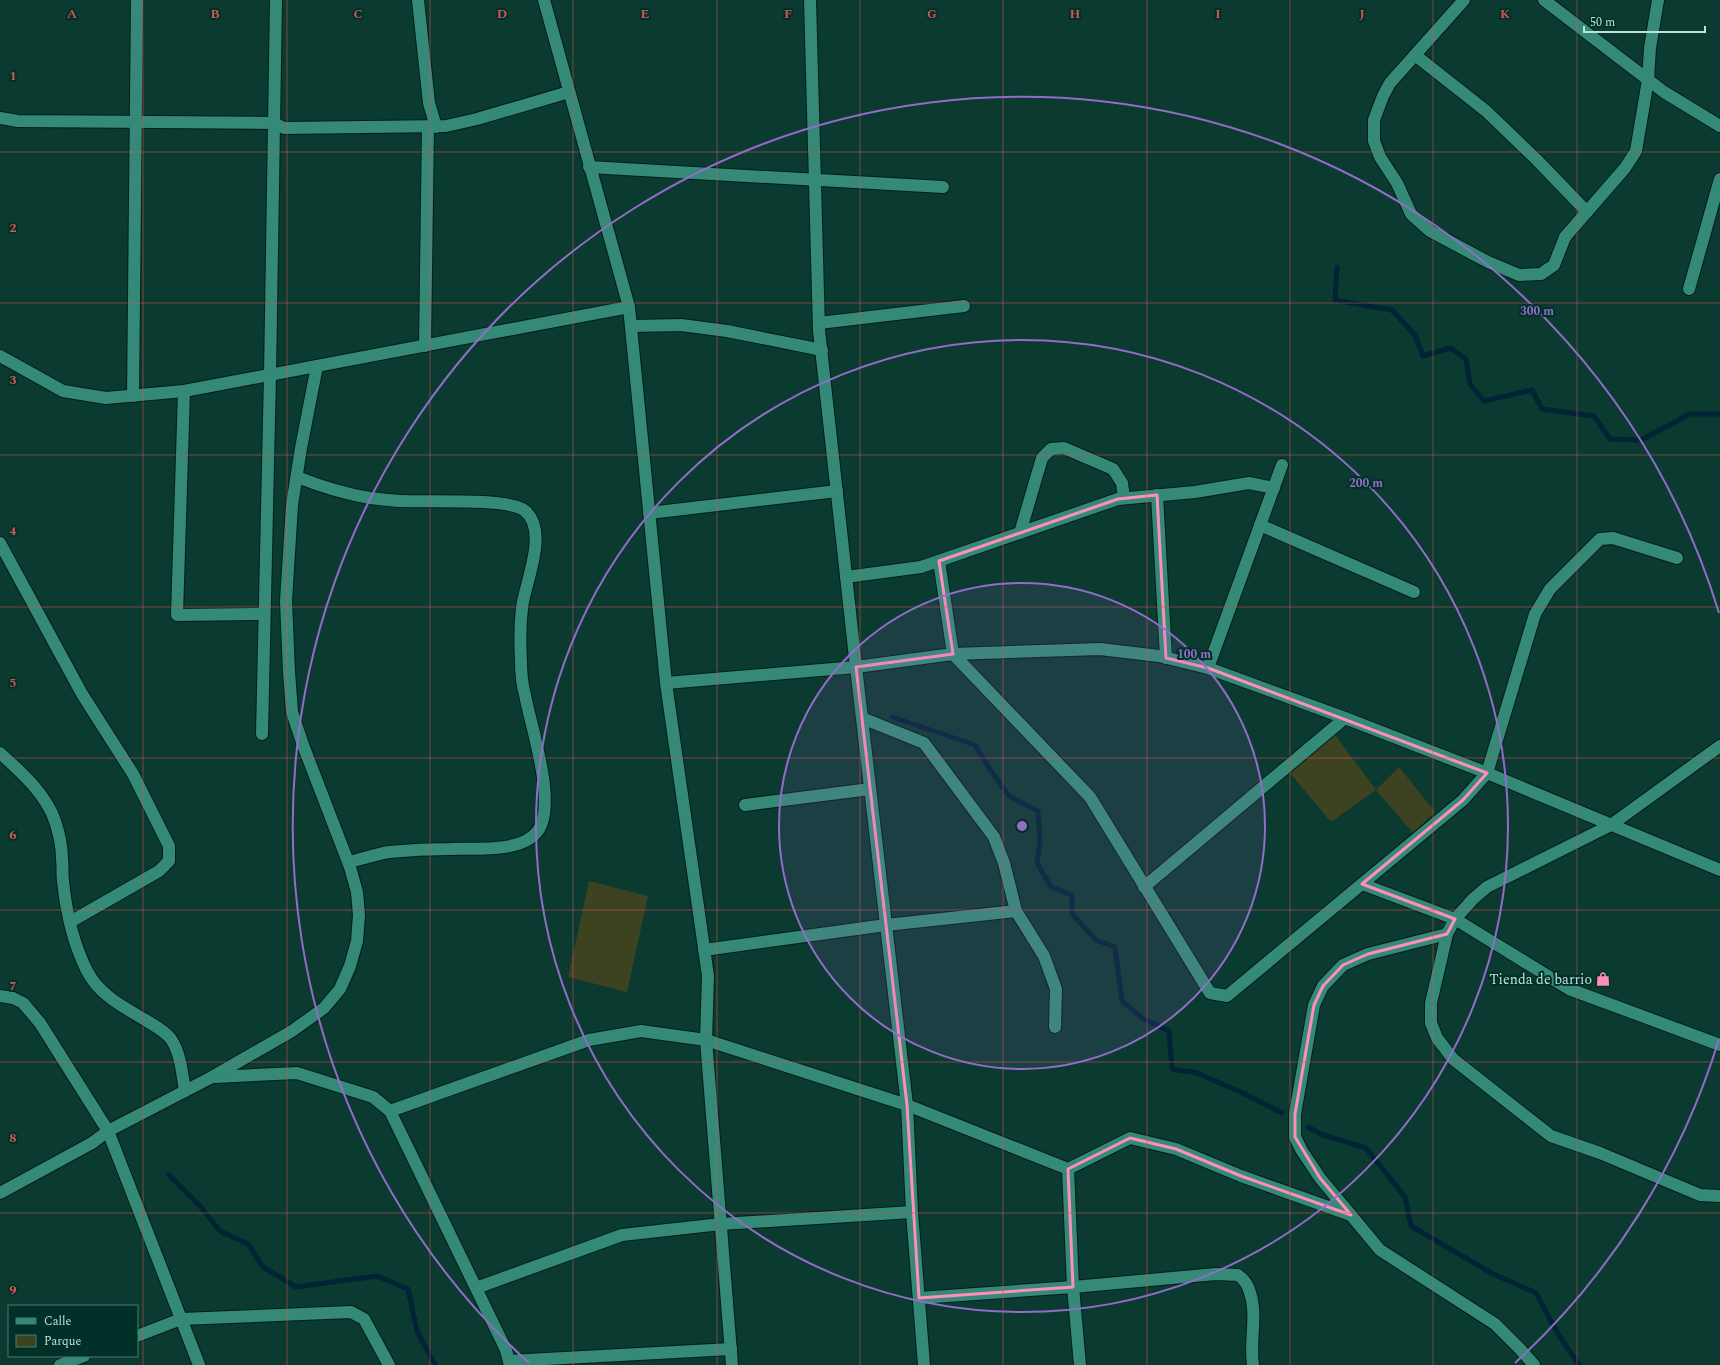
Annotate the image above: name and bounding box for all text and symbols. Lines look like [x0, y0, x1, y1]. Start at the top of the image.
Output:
text: A [67, 4, 77, 24]
text: B [210, 4, 220, 24]
text: C [353, 4, 363, 24]
text: D [497, 4, 507, 24]
text: E [641, 4, 650, 24]
text: F [784, 4, 792, 24]
text: G [927, 4, 937, 24]
text: H [1070, 4, 1081, 24]
text: I [1215, 4, 1221, 24]
text: J [1359, 4, 1365, 24]
text: K [1500, 4, 1510, 24]
scale bar [1584, 8, 1705, 34]
text: 50 m [1590, 13, 1615, 32]
text: 1 [9, 66, 17, 86]
text: 2 [9, 218, 17, 238]
text: 300 m [1520, 302, 1554, 321]
text: 3 [9, 370, 17, 390]
text: 200 m [1349, 474, 1383, 493]
text: 4 [9, 521, 17, 541]
text: 100 m [1177, 645, 1211, 664]
text: 5 [9, 673, 17, 693]
centre of rings [1015, 819, 1029, 833]
text: 6 [9, 825, 17, 845]
place label: Tienda de barrio [1489, 969, 1592, 990]
shop icon: Tienda de barrio [1595, 971, 1611, 987]
text: 7 [9, 976, 17, 996]
text: 8 [9, 1128, 17, 1148]
text: 9 [9, 1280, 17, 1300]
legend [8, 1305, 138, 1357]
text: Calle [44, 1312, 72, 1331]
text: Parque [44, 1332, 81, 1351]

